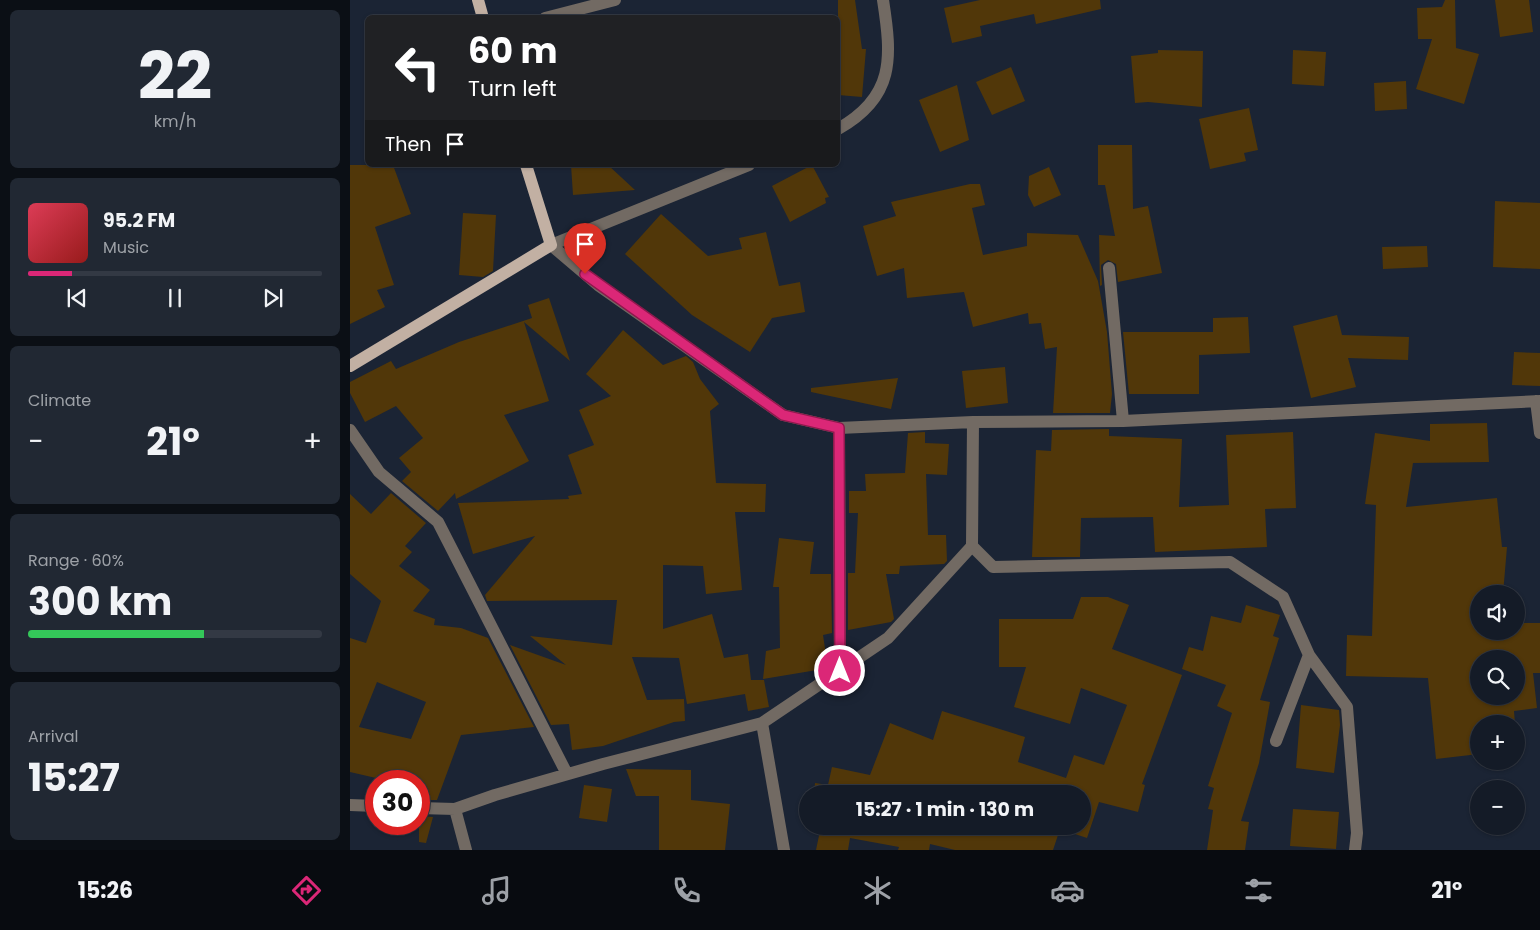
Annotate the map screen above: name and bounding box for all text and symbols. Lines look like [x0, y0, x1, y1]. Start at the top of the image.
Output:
text: 60 m [468, 26, 558, 75]
text: 22 [138, 31, 212, 122]
icon: left [385, 35, 450, 100]
text: Turn left [468, 73, 556, 104]
text: km/h [154, 110, 196, 133]
icon: arrive [441, 130, 469, 158]
text: Then [385, 131, 431, 158]
text: 95.2 FM [103, 207, 175, 234]
pin [564, 223, 606, 274]
icon: arrive [571, 230, 599, 258]
text: Music [103, 236, 149, 259]
icon: previous [63, 284, 91, 312]
icon: pause [161, 284, 189, 312]
icon: next [259, 284, 287, 312]
text: Climate [28, 389, 91, 412]
text: 21° [146, 415, 200, 468]
text: − [28, 422, 43, 461]
text: + [303, 422, 322, 461]
text: Range · 60% [28, 549, 124, 572]
text: 300 km [28, 575, 172, 628]
map controls [1470, 585, 1525, 835]
button: sound [1470, 585, 1525, 640]
position arrow [813, 644, 865, 696]
button: search [1470, 650, 1525, 705]
button: + [1470, 715, 1525, 770]
text: Arrival [28, 725, 78, 748]
text: 15:27 [28, 751, 120, 804]
speed limit sign: 30 [365, 770, 430, 835]
button: − [1470, 780, 1525, 835]
text: 15:27 · 1 min · 130 m [856, 796, 1034, 823]
icon: directions [289, 873, 324, 908]
icon: music [479, 873, 514, 908]
icon: phone [669, 873, 704, 908]
icon: climate [860, 873, 895, 908]
icon: car [1050, 873, 1085, 908]
icon: filters [1241, 873, 1276, 908]
text: 15:26 [78, 875, 133, 906]
text: 21° [1431, 875, 1462, 906]

